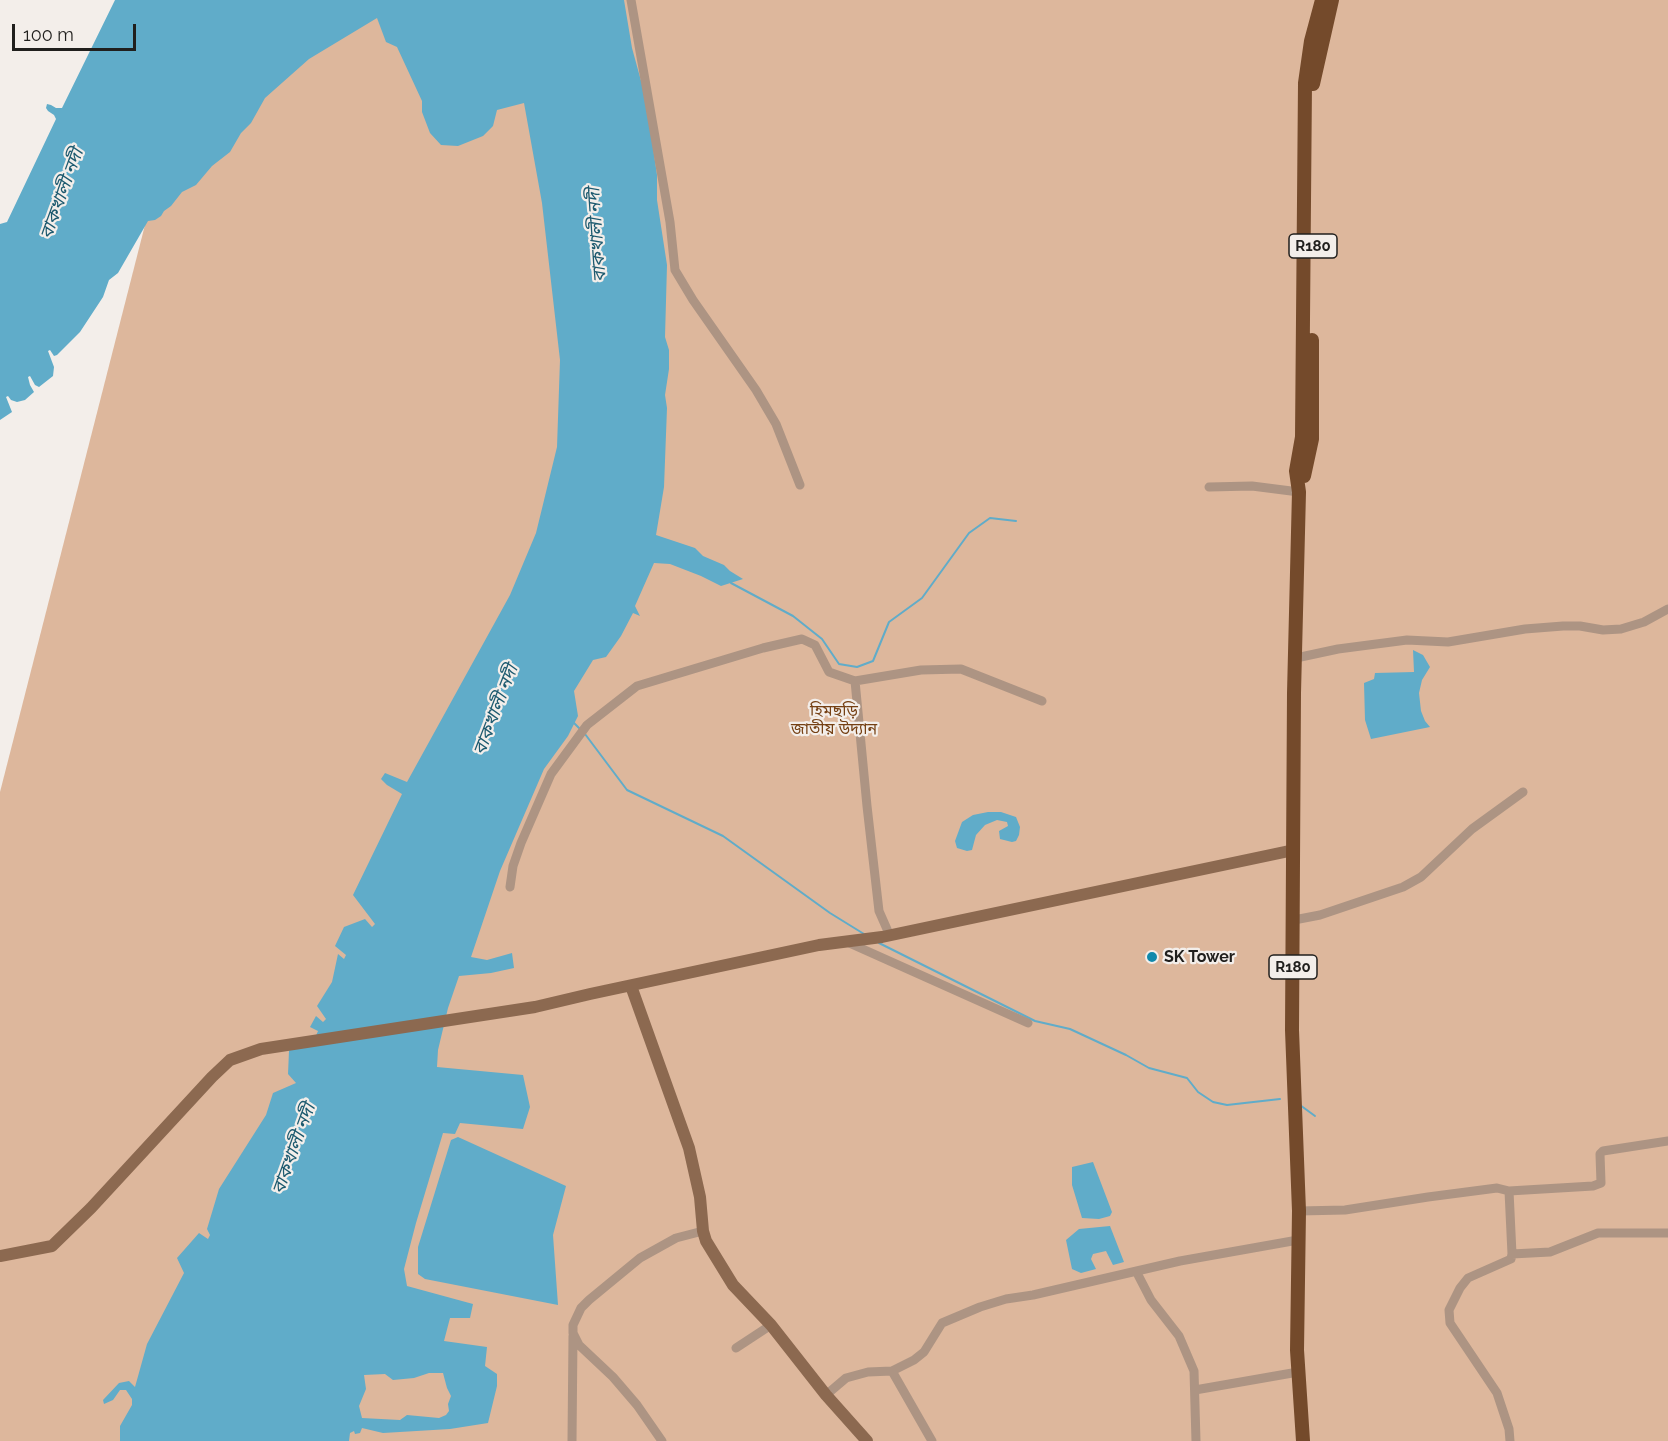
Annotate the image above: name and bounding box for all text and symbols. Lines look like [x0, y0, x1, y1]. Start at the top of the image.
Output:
scale bar [15, 12, 140, 50]
text: 100 m [23, 24, 74, 45]
water label: বাকখালী নদী [36, 146, 88, 242]
water label: বাকখালী নদী [583, 187, 611, 283]
road number: R180 [1289, 234, 1337, 258]
water label: বাকখালী নদী [469, 662, 523, 758]
park label: হিমছড়ি জাতীয় উদ্যান [791, 701, 877, 739]
place label: SK Tower [1164, 947, 1235, 967]
marker: SK Tower [1145, 950, 1159, 964]
road number: R180 [1269, 955, 1317, 979]
water label: বাকখালী নদী [268, 1101, 320, 1197]

